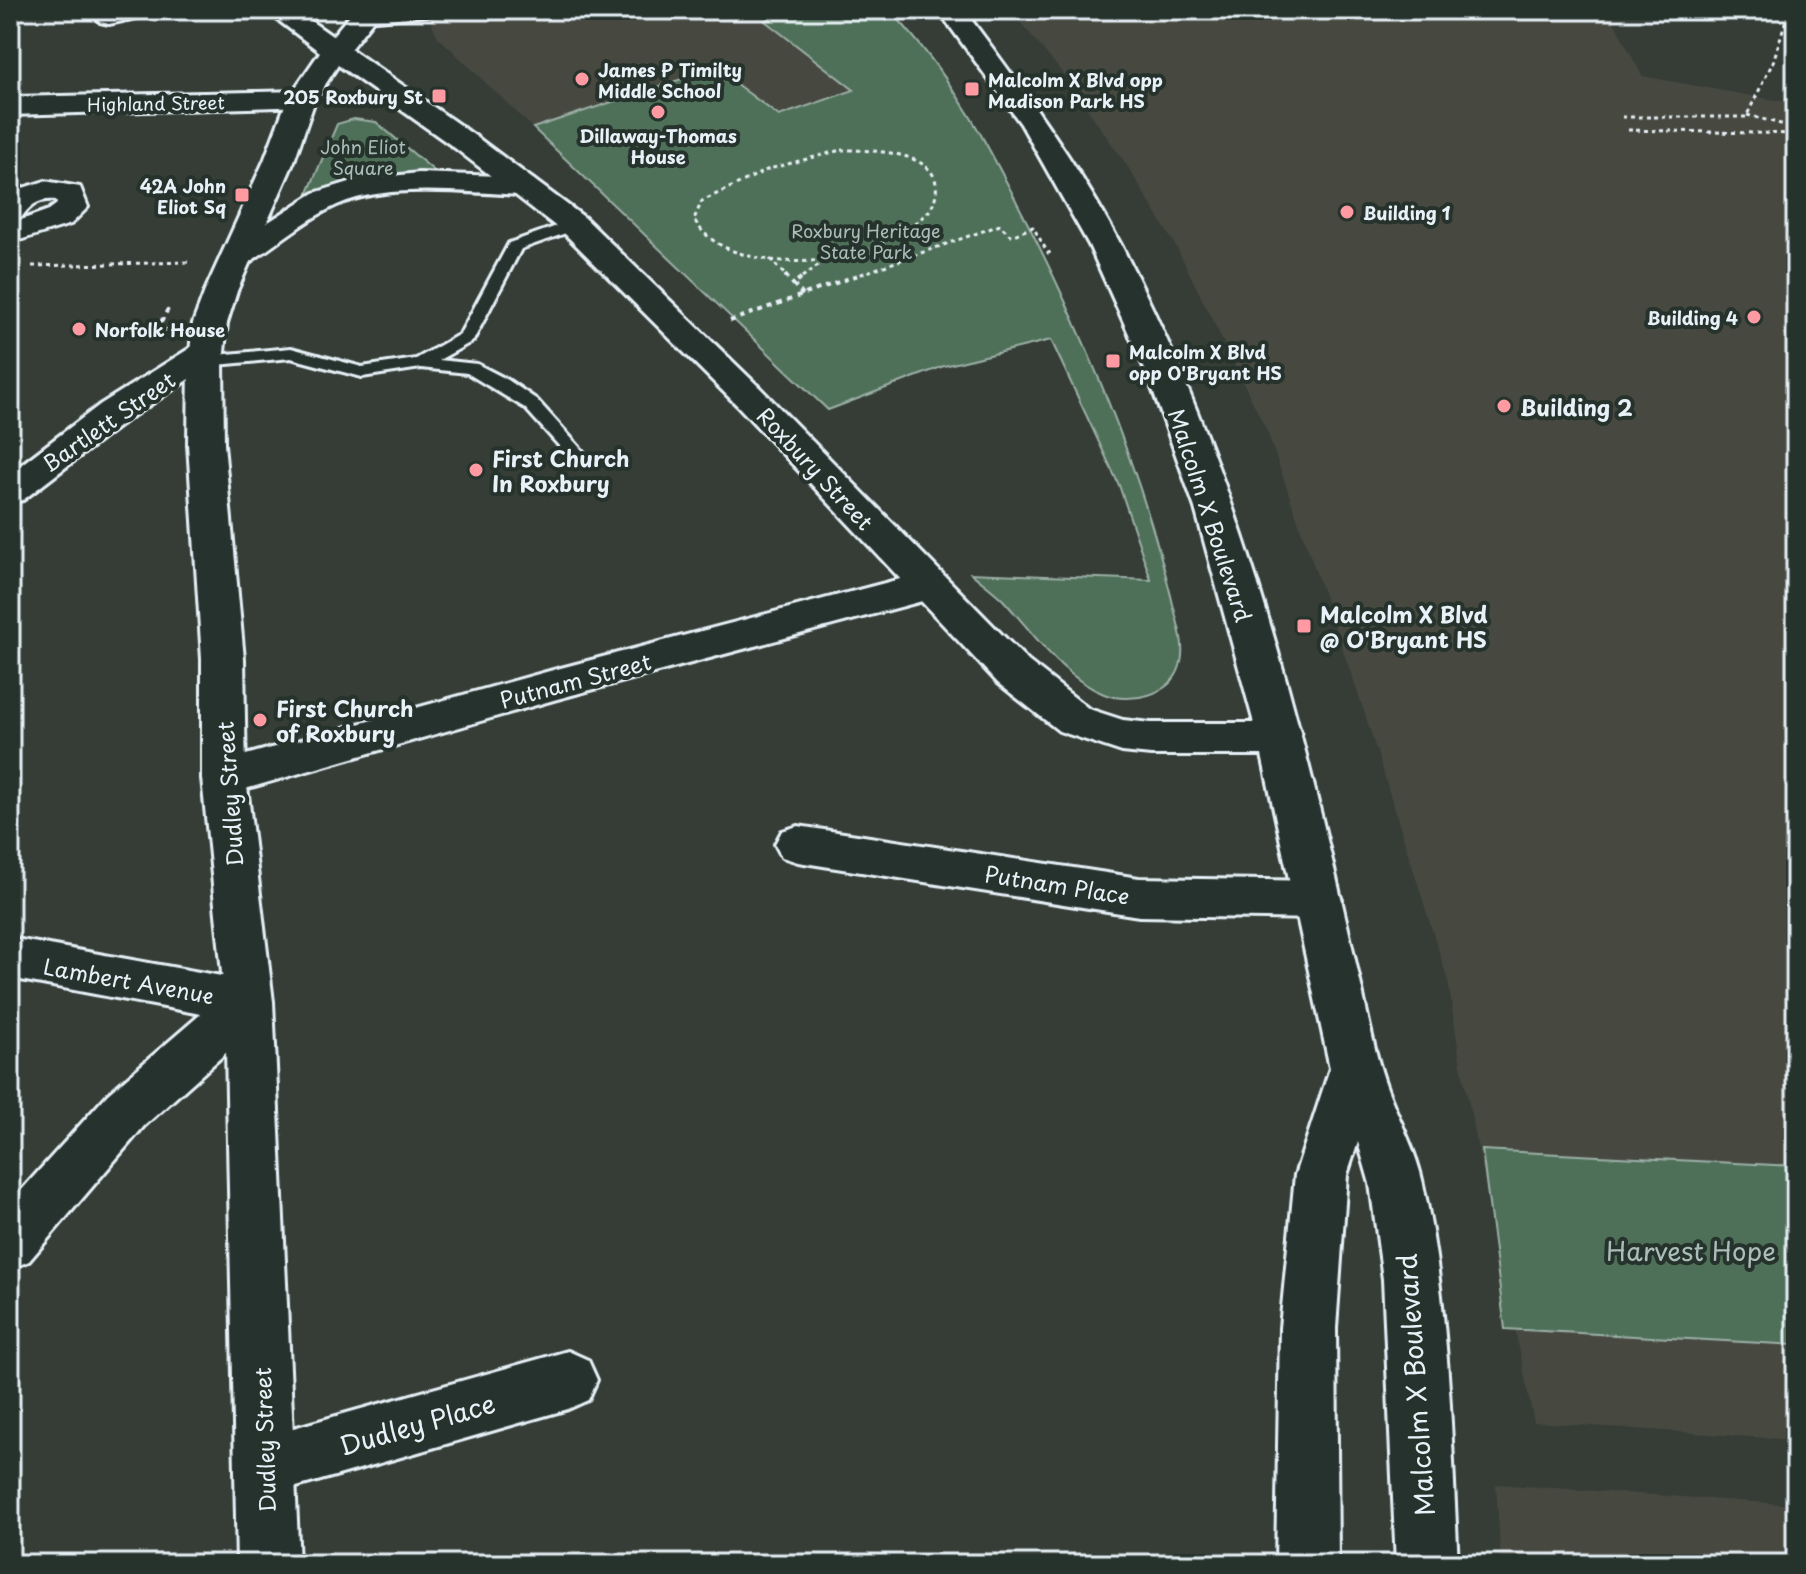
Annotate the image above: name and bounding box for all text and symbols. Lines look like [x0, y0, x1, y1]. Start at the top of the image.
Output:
place label: James P Timilty Middle School [598, 56, 742, 104]
place label: Malcolm X Blvd opp Madison Park HS [988, 66, 1163, 114]
marker: James P Timilty Middle School [573, 70, 591, 88]
marker: Malcolm X Blvd opp Madison Park HS [963, 80, 981, 98]
place label: 205 Roxbury St [283, 83, 423, 110]
marker: 205 Roxbury St [430, 87, 448, 105]
street label: Highland Street [87, 88, 225, 118]
marker: Dillaway-Thomas House [649, 103, 667, 121]
place label: Dillaway-Thomas House [579, 122, 737, 170]
park label: John Eliot Square [320, 133, 406, 181]
place label: 42A John Eliot Sq [140, 172, 226, 220]
marker: 42A John Eliot Sq [233, 186, 251, 204]
place label: Building 1 [1363, 199, 1451, 226]
marker: Building 1 [1338, 203, 1356, 221]
park label: Roxbury Heritage State Park [791, 217, 941, 265]
place label: Building 4 [1647, 304, 1738, 331]
marker: Building 4 [1745, 308, 1763, 326]
place label: Norfolk House [95, 316, 225, 343]
marker: Norfolk House [70, 320, 88, 338]
place label: Malcolm X Blvd opp O'Bryant HS [1129, 338, 1282, 386]
marker: Malcolm X Blvd opp O'Bryant HS [1104, 352, 1122, 370]
street label: Bartlett Street [35, 363, 181, 479]
place label: Building 2 [1520, 390, 1633, 423]
marker: Building 2 [1495, 397, 1513, 415]
street label: Roxbury Street [750, 399, 882, 537]
street label: Malcolm X Boulevard [1161, 404, 1261, 626]
place label: First Church In Roxbury [492, 441, 630, 499]
marker: First Church In Roxbury [467, 461, 485, 479]
place label: Malcolm X Blvd @ O'Bryant HS [1320, 597, 1488, 655]
marker: Malcolm X Blvd @ O'Bryant HS [1295, 617, 1313, 635]
street label: Putnam Street [496, 644, 654, 716]
place label: First Church of Roxbury [276, 691, 414, 749]
marker: First Church of Roxbury [251, 711, 269, 729]
street label: Dudley Street [207, 720, 251, 868]
street label: Putnam Place [982, 856, 1132, 912]
street label: Lambert Avenue [41, 949, 217, 1011]
park label: Harvest Hope [1606, 1231, 1776, 1270]
street label: Malcolm X Boulevard [1386, 1253, 1444, 1517]
street label: Dudley Street [245, 1367, 283, 1513]
street label: Dudley Place [335, 1383, 499, 1465]

